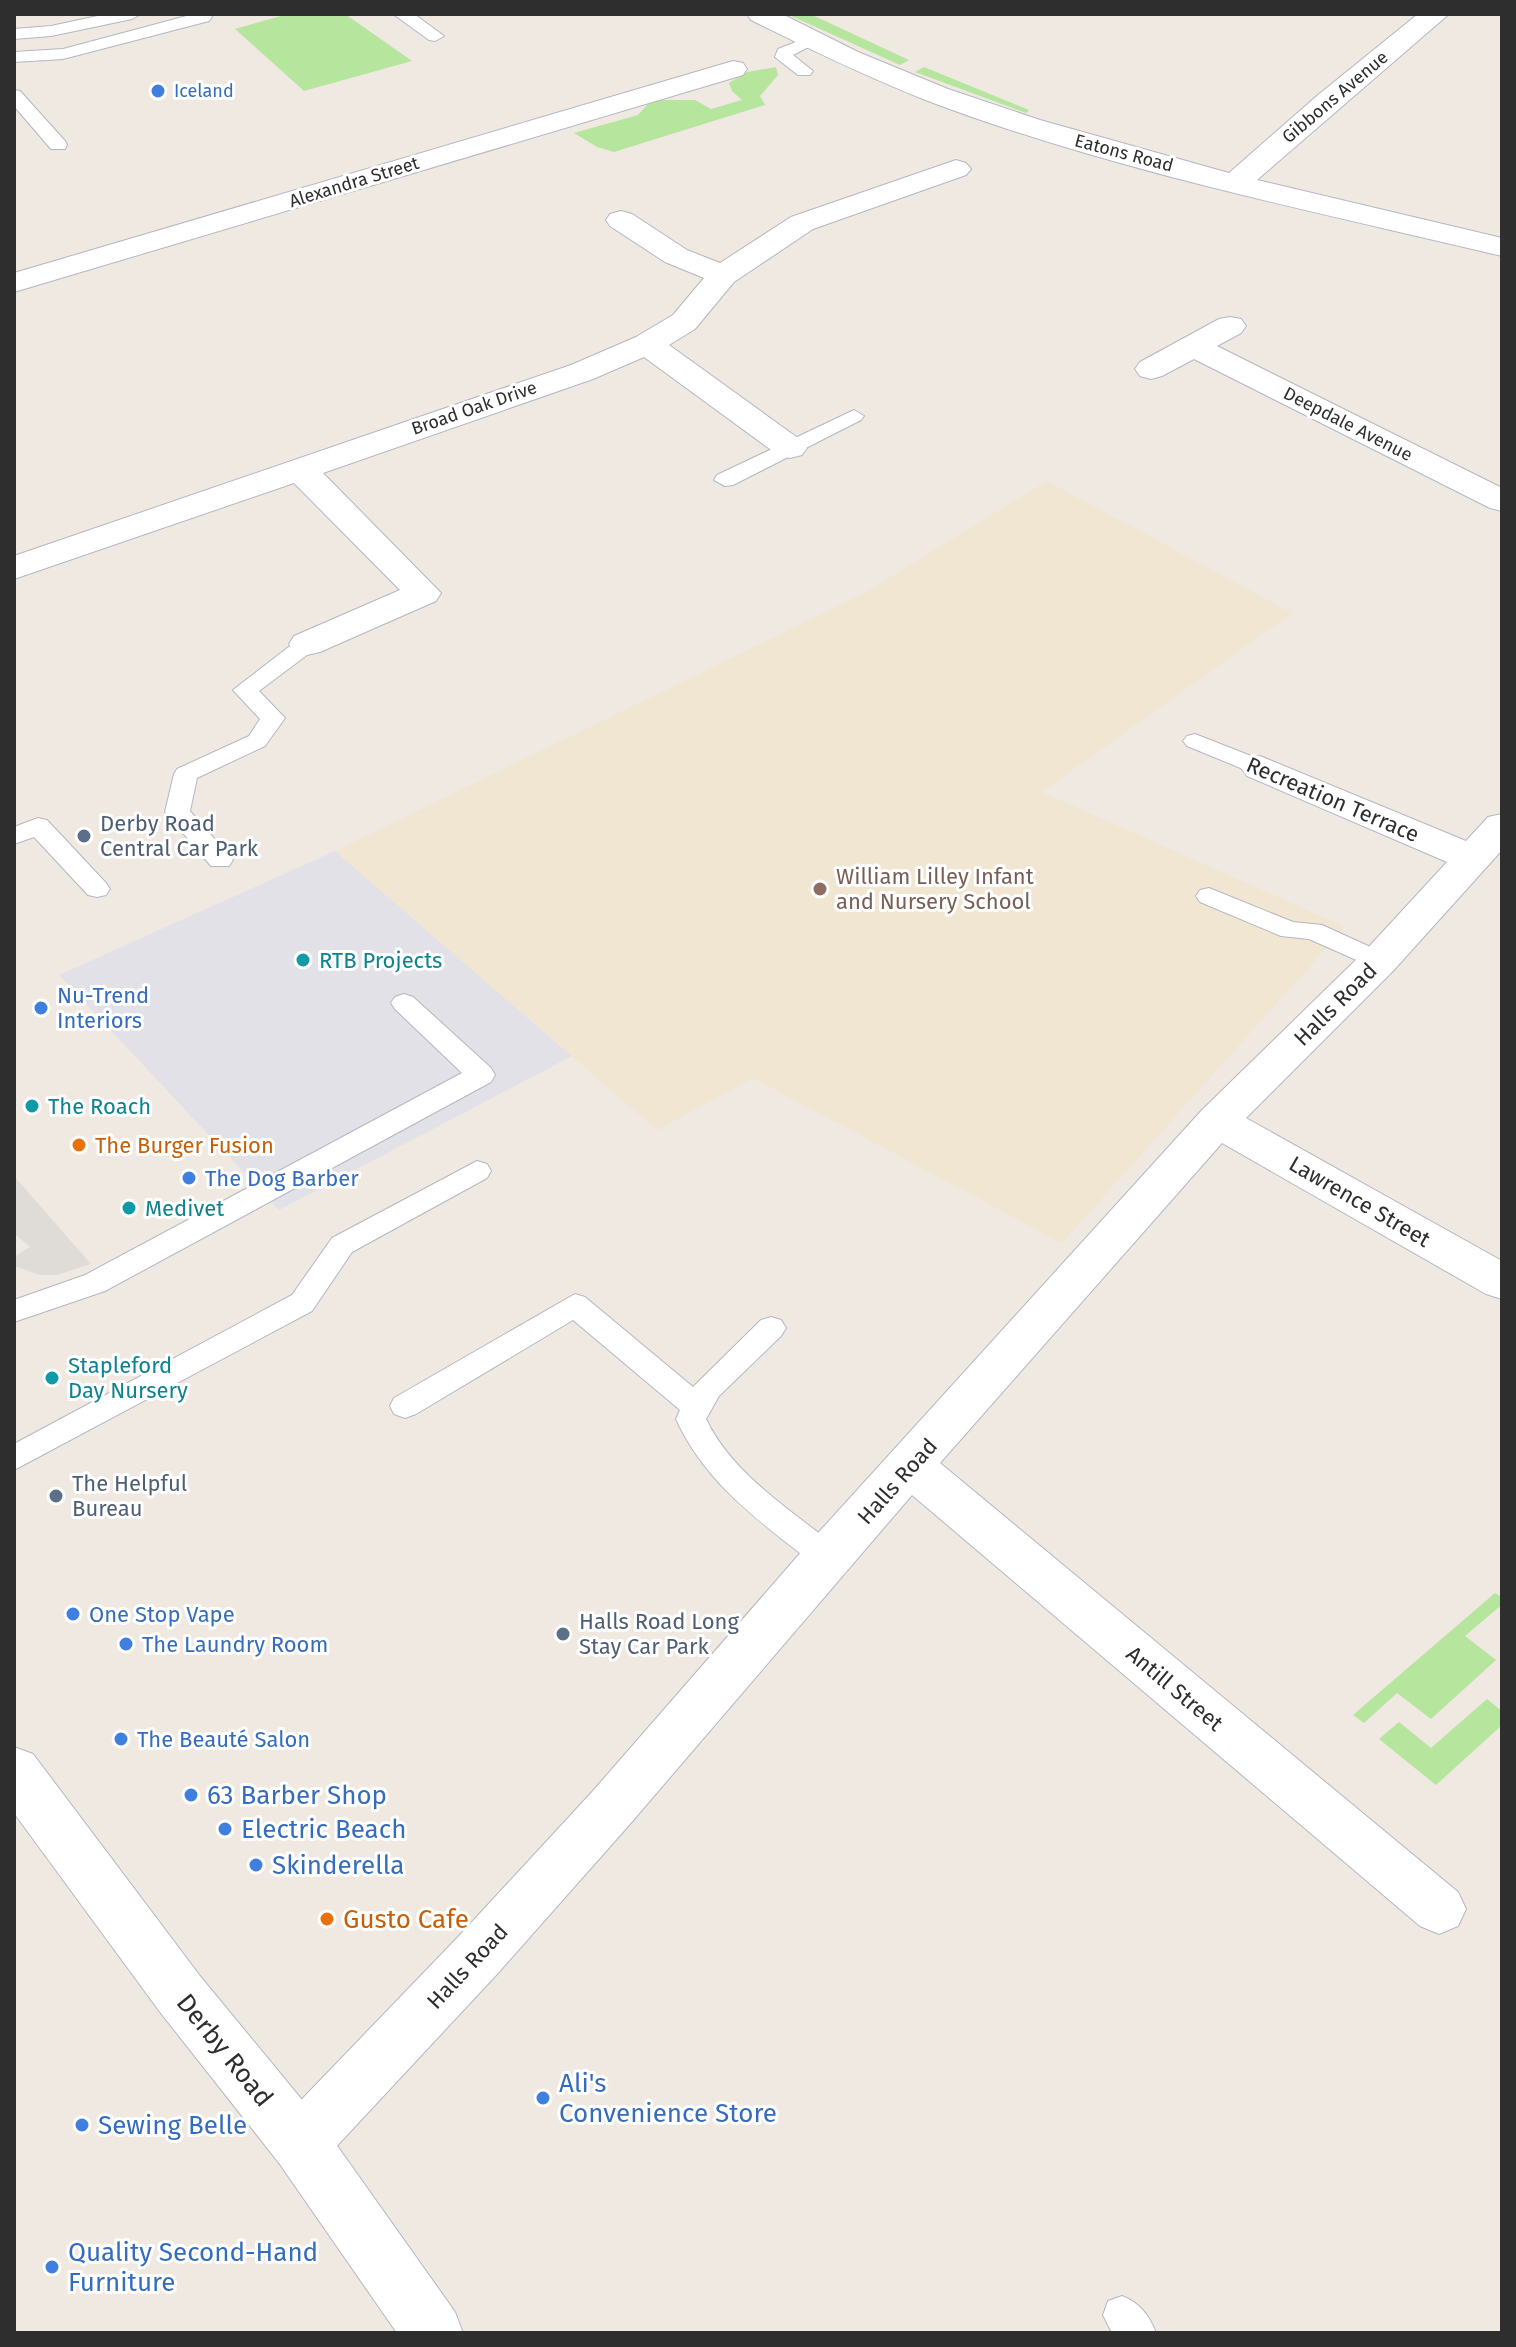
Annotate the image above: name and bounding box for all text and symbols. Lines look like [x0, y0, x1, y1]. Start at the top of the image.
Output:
street label: Gibbons Avenue [1277, 46, 1393, 148]
place label: Iceland [174, 80, 234, 102]
marker: Iceland [149, 82, 167, 100]
street label: Eatons Road [1072, 129, 1176, 177]
street label: Alexandra Street [287, 152, 422, 212]
street label: Broad Oak Drive [408, 376, 540, 440]
street label: Deepdale Avenue [1280, 382, 1416, 466]
street label: Recreation Terrace [1242, 751, 1423, 848]
place label: Derby Road Central Car Park [100, 810, 259, 862]
marker: Derby Road Central Car Park [75, 827, 93, 845]
place label: William Lilley Infant and Nursery School [836, 863, 1034, 915]
marker: William Lilley Infant and Nursery School [811, 880, 829, 898]
place label: RTB Projects [319, 947, 442, 974]
marker: RTB Projects [294, 951, 312, 969]
street label: Halls Road [1288, 957, 1383, 1052]
place label: Nu-Trend Interiors [57, 982, 149, 1034]
marker: Nu-Trend Interiors [32, 999, 50, 1017]
place label: The Roach [48, 1093, 151, 1120]
marker: The Roach [23, 1097, 41, 1115]
place label: The Burger Fusion [95, 1132, 274, 1159]
marker: The Burger Fusion [70, 1136, 88, 1154]
street label: Lawrence Street [1284, 1150, 1435, 1253]
place label: The Dog Barber [205, 1165, 359, 1192]
marker: The Dog Barber [180, 1169, 198, 1187]
place label: Medivet [145, 1195, 224, 1222]
marker: Medivet [120, 1199, 138, 1217]
place label: Stapleford Day Nursery [68, 1352, 188, 1404]
marker: Stapleford Day Nursery [43, 1369, 61, 1387]
street label: Halls Road [852, 1433, 943, 1530]
place label: The Helpful Bureau [72, 1470, 187, 1522]
marker: The Helpful Bureau [47, 1487, 65, 1505]
place label: One Stop Vape [89, 1601, 235, 1628]
marker: One Stop Vape [64, 1605, 82, 1623]
place label: Halls Road Long Stay Car Park [579, 1608, 739, 1660]
marker: Halls Road Long Stay Car Park [554, 1625, 572, 1643]
place label: The Laundry Room [142, 1631, 328, 1658]
marker: The Laundry Room [117, 1635, 135, 1653]
street label: Antill Street [1121, 1640, 1229, 1737]
place label: The Beauté Salon [137, 1726, 310, 1753]
marker: The Beauté Salon [112, 1730, 130, 1748]
place label: 63 Barber Shop [207, 1780, 387, 1811]
marker: 63 Barber Shop [182, 1786, 200, 1804]
place label: Electric Beach [241, 1814, 406, 1845]
marker: Electric Beach [216, 1820, 234, 1838]
place label: Skinderella [272, 1850, 404, 1881]
marker: Skinderella [247, 1856, 265, 1874]
place label: Gusto Cafe [343, 1904, 469, 1935]
marker: Gusto Cafe [318, 1910, 336, 1928]
street label: Halls Road [421, 1918, 514, 2014]
street label: Derby Road [170, 1988, 279, 2113]
place label: Ali's Convenience Store [559, 2068, 777, 2129]
marker: Ali's Convenience Store [534, 2089, 552, 2107]
place label: Sewing Belle [98, 2110, 247, 2141]
marker: Sewing Belle [73, 2116, 91, 2134]
place label: Quality Second-Hand Furniture [68, 2237, 318, 2298]
marker: Quality Second-Hand Furniture [43, 2258, 61, 2276]

